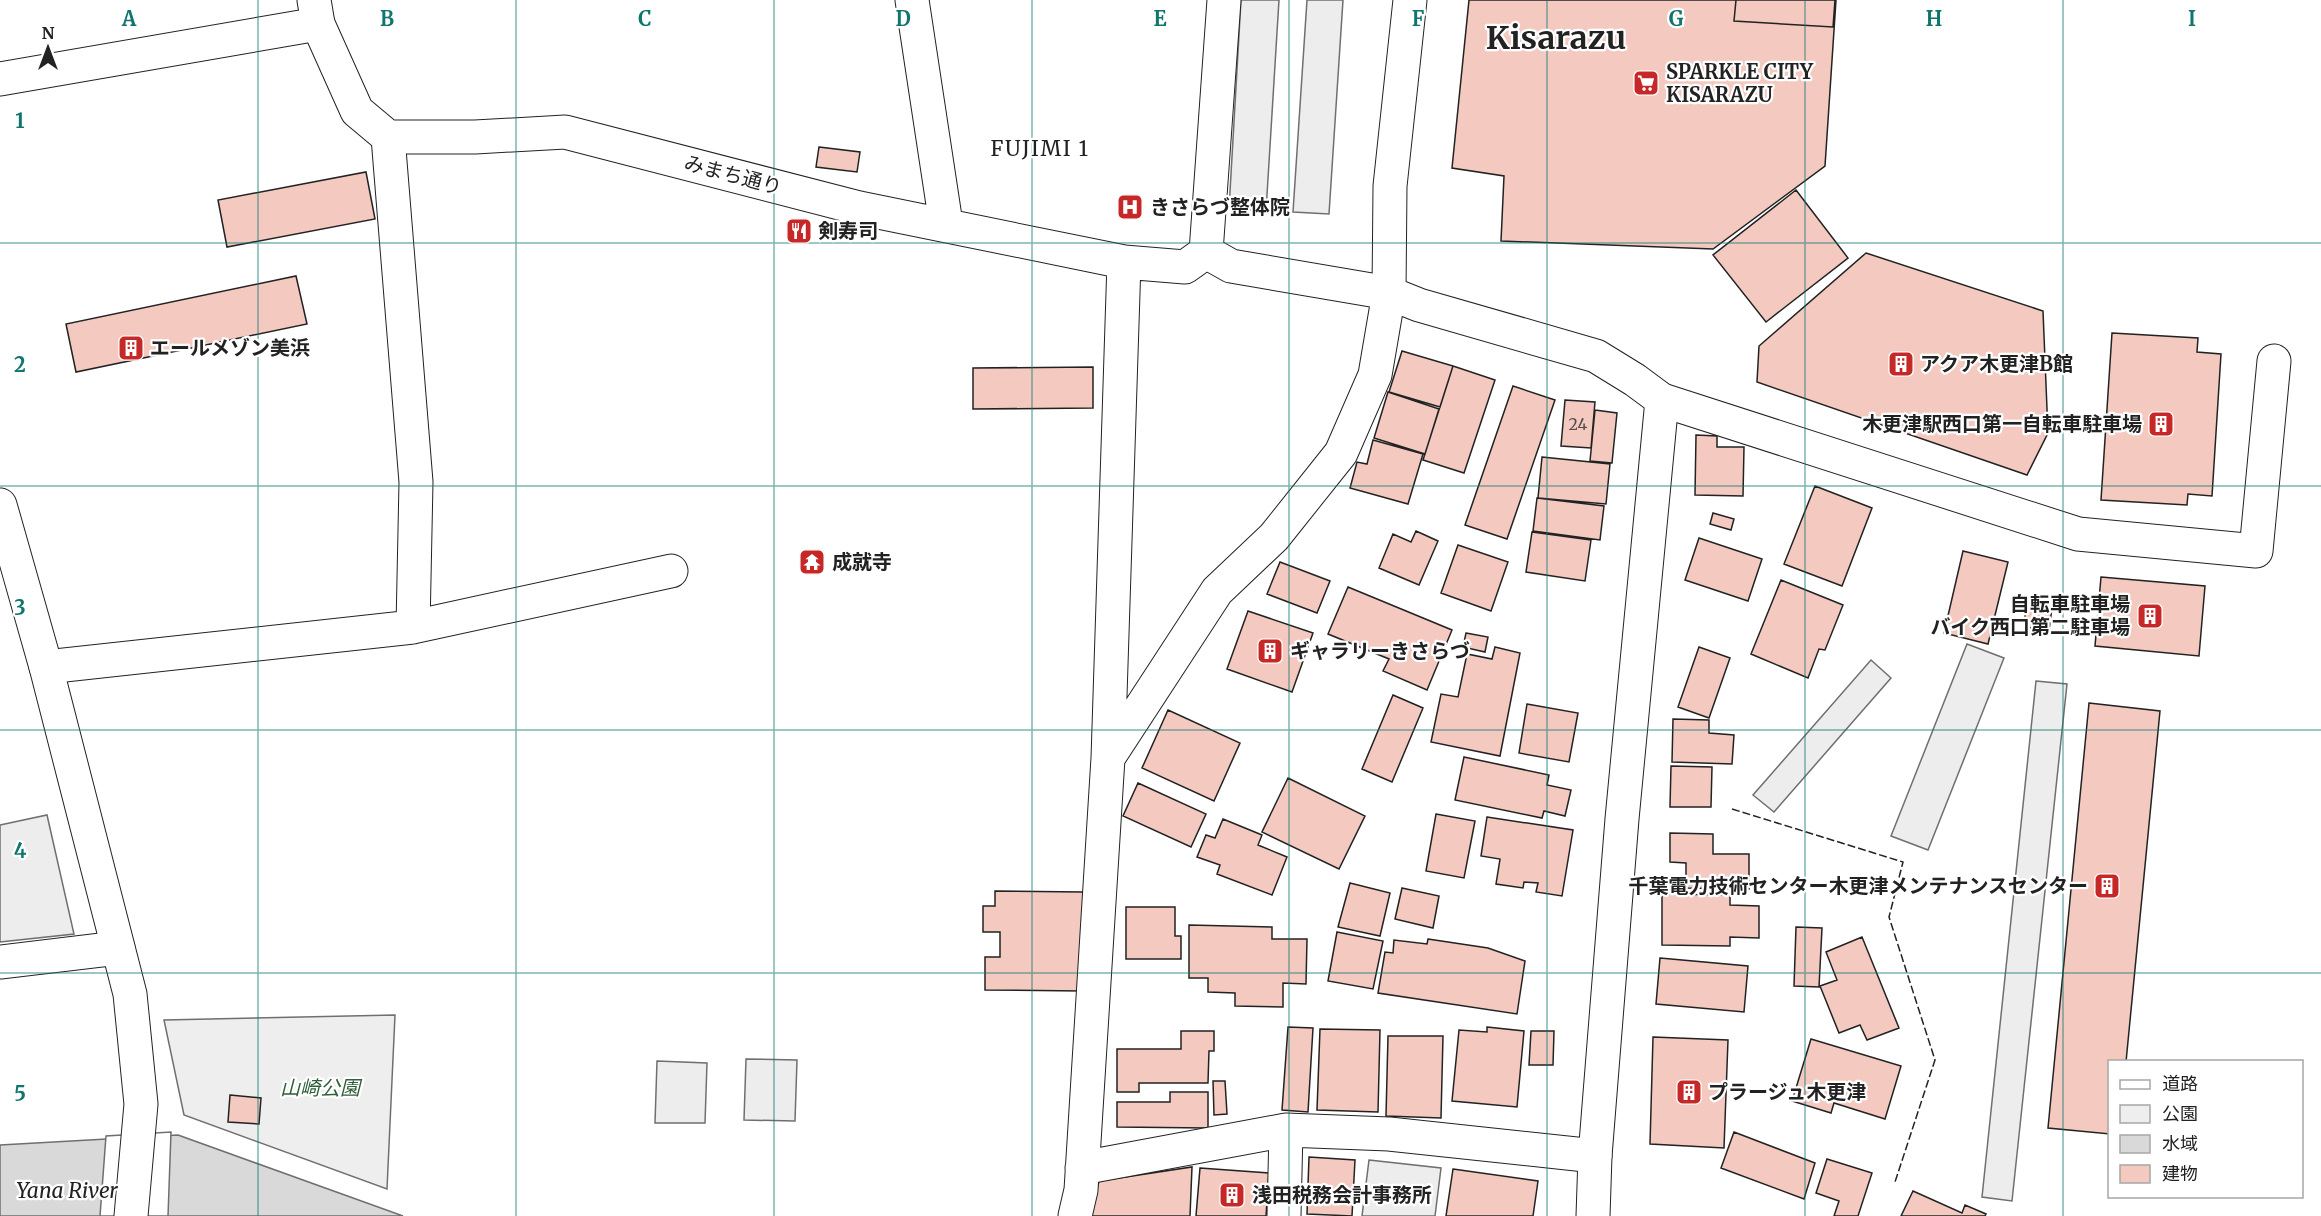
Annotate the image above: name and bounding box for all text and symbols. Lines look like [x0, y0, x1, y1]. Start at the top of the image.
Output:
text: A [121, 6, 137, 31]
text: B [380, 6, 394, 31]
text: C [638, 6, 652, 31]
text: D [895, 6, 911, 31]
text: E [1153, 6, 1167, 31]
text: F [1412, 6, 1425, 31]
text: G [1669, 6, 1684, 31]
text: H [1926, 6, 1942, 31]
text: I [2188, 6, 2196, 31]
north arrow [18, 18, 78, 78]
district label: Kisarazu [1486, 18, 1626, 58]
text: N [42, 23, 55, 43]
place label: SPARKLE CITY KISARAZU [1666, 59, 1814, 107]
supermarket icon: SPARKLE CITY KISARAZU [1631, 68, 1661, 98]
text: 1 [15, 108, 25, 133]
district label: FUJIMI 1 [990, 135, 1090, 162]
street label: みまち通り [682, 150, 785, 200]
hospital icon: きさらづ整体院 [1115, 192, 1145, 222]
place label: きさらづ整体院 [1150, 194, 1290, 219]
restaurant icon: 剣寿司 [784, 216, 814, 246]
place label: 剣寿司 [818, 218, 878, 243]
building icon: エールメゾン美浜 [116, 333, 146, 363]
place label: エールメゾン美浜 [150, 335, 310, 360]
building icon: アクア木更津B館 [1886, 349, 1916, 379]
place label: アクア木更津B館 [1920, 351, 2073, 376]
text: 2 [14, 352, 26, 377]
building icon: 木更津駅西口第一自転車駐車場 [2146, 409, 2176, 439]
place label: 木更津駅西口第一自転車駐車場 [1862, 411, 2142, 436]
house number: 24 [1569, 414, 1588, 434]
temple icon: 成就寺 [797, 547, 827, 577]
place label: 成就寺 [832, 549, 892, 574]
place label: 自転車駐車場 バイク西口第二駐車場 [1930, 591, 2130, 639]
text: 3 [14, 595, 26, 620]
building icon: 自転車駐車場 バイク西口第二駐車場 [2135, 601, 2165, 631]
building icon: ギャラリーきさらづ [1255, 636, 1285, 666]
place label: ギャラリーきさらづ [1290, 638, 1470, 663]
text: 4 [14, 838, 27, 863]
building icon: 千葉電力技術センター木更津メンテナンスセンター [2092, 871, 2122, 901]
place label: 千葉電力技術センター木更津メンテナンスセンター [1628, 873, 2088, 898]
legend [2108, 1060, 2303, 1198]
text: 道路 [2162, 1072, 2198, 1095]
park label: 山崎公園 [280, 1075, 363, 1100]
building icon: プラージュ木更津 [1674, 1077, 1704, 1107]
place label: プラージュ木更津 [1708, 1079, 1866, 1104]
text: 5 [14, 1081, 26, 1106]
text: 公園 [2162, 1102, 2198, 1125]
text: 水域 [2162, 1132, 2198, 1155]
text: 建物 [2162, 1162, 2198, 1185]
water label: Yana River [16, 1177, 118, 1204]
building icon: 浅田税務会計事務所 [1217, 1180, 1247, 1210]
place label: 浅田税務会計事務所 [1252, 1182, 1432, 1207]

